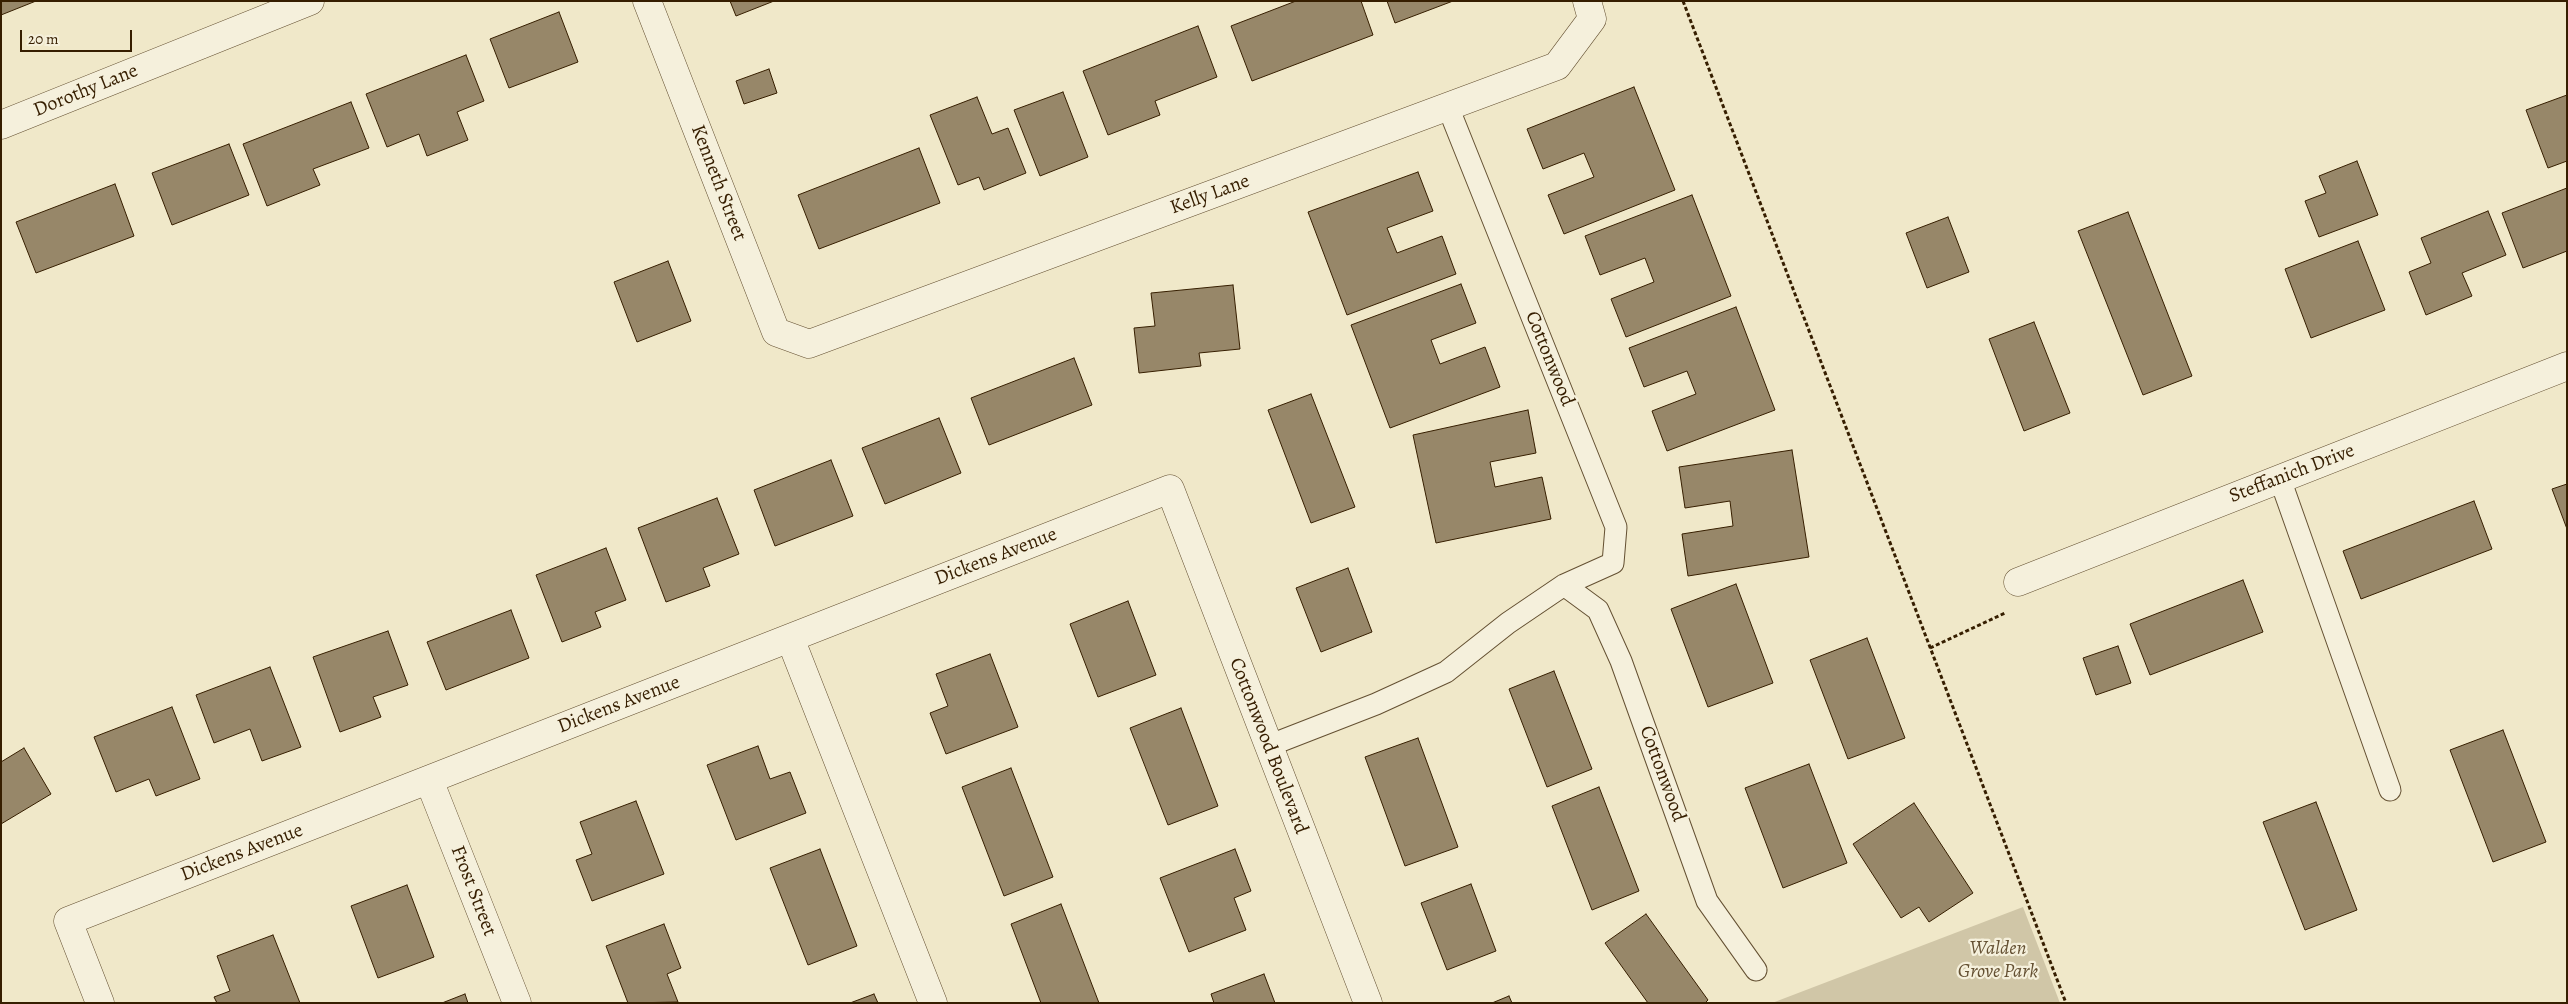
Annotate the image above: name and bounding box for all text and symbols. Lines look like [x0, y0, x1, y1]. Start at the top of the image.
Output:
scale bar [22, 20, 135, 52]
text: 20 m [28, 29, 59, 49]
street label: Dorothy Lane [30, 59, 142, 123]
street label: Kenneth Street [685, 122, 751, 244]
street label: Kelly Lane [1167, 170, 1253, 220]
street label: Cottonwood [1519, 308, 1579, 410]
street label: Steffanich Drive [2226, 439, 2358, 509]
street label: Dickens Avenue [931, 523, 1061, 591]
street label: Cottonwood Boulevard [1223, 655, 1313, 837]
street label: Dickens Avenue [554, 671, 684, 739]
street label: Cottonwood [1634, 723, 1690, 825]
street label: Dickens Avenue [177, 819, 307, 887]
street label: Frost Street [445, 842, 501, 940]
park label: Walden Grove Park [1958, 937, 2038, 984]

